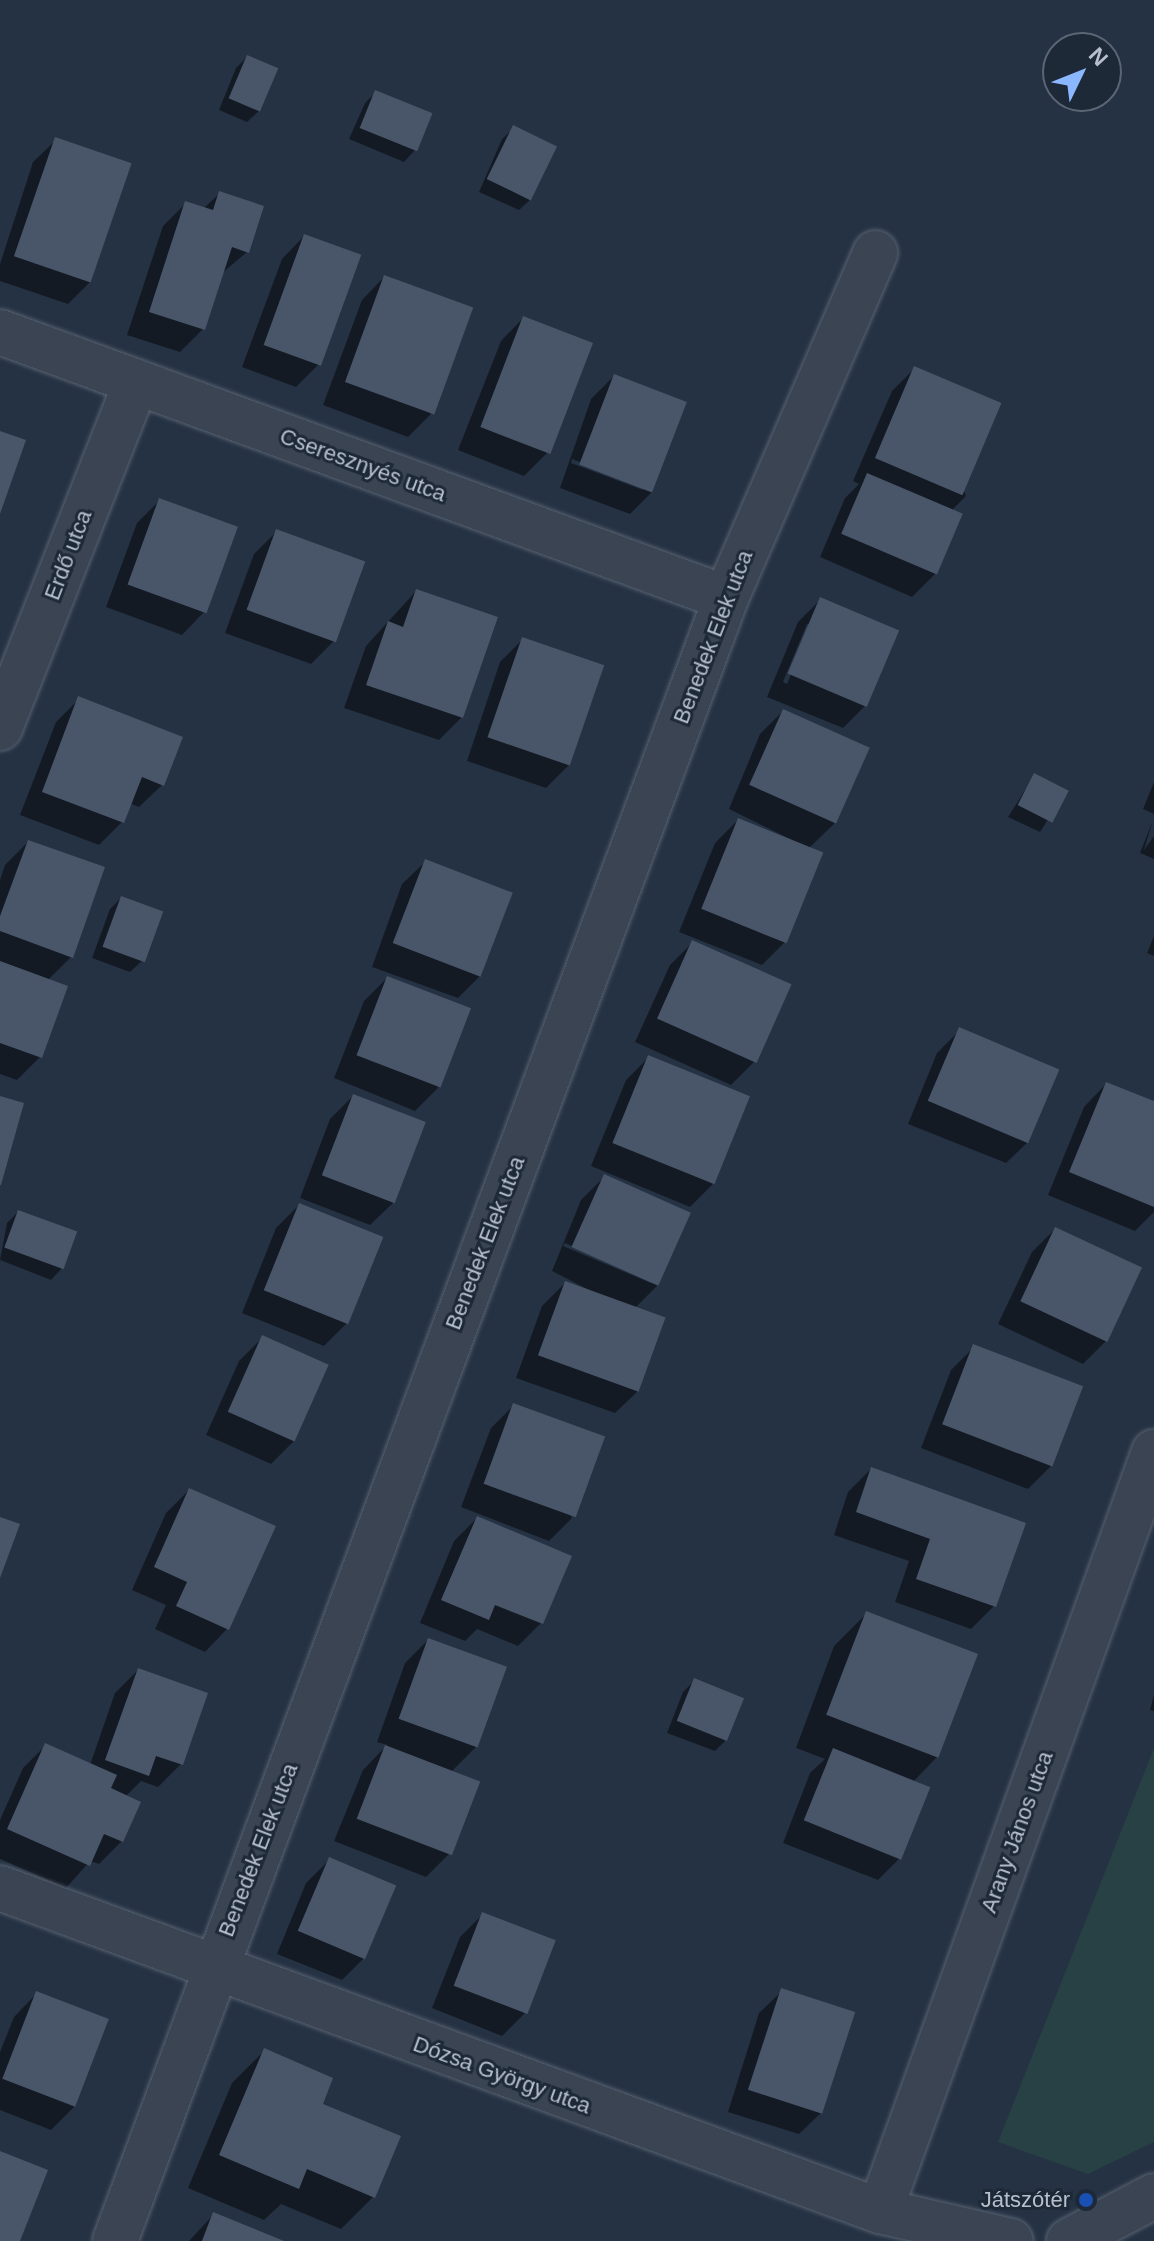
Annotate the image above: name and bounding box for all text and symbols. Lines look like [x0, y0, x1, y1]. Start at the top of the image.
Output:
north arrow [1042, 32, 1122, 112]
text: N [1084, 42, 1113, 71]
street label: Cseresznyés utca [276, 423, 450, 507]
street label: Erdő utca [39, 506, 97, 604]
street label: Benedek Elek utca [668, 547, 758, 727]
street label: Benedek Elek utca [440, 1153, 530, 1333]
street label: Arany János utca [976, 1748, 1058, 1916]
street label: Benedek Elek utca [213, 1760, 303, 1940]
street label: Dózsa György utca [410, 2031, 594, 2119]
place label: Játszótér [981, 2187, 1070, 2213]
marker: Játszótér [1077, 2191, 1095, 2209]

